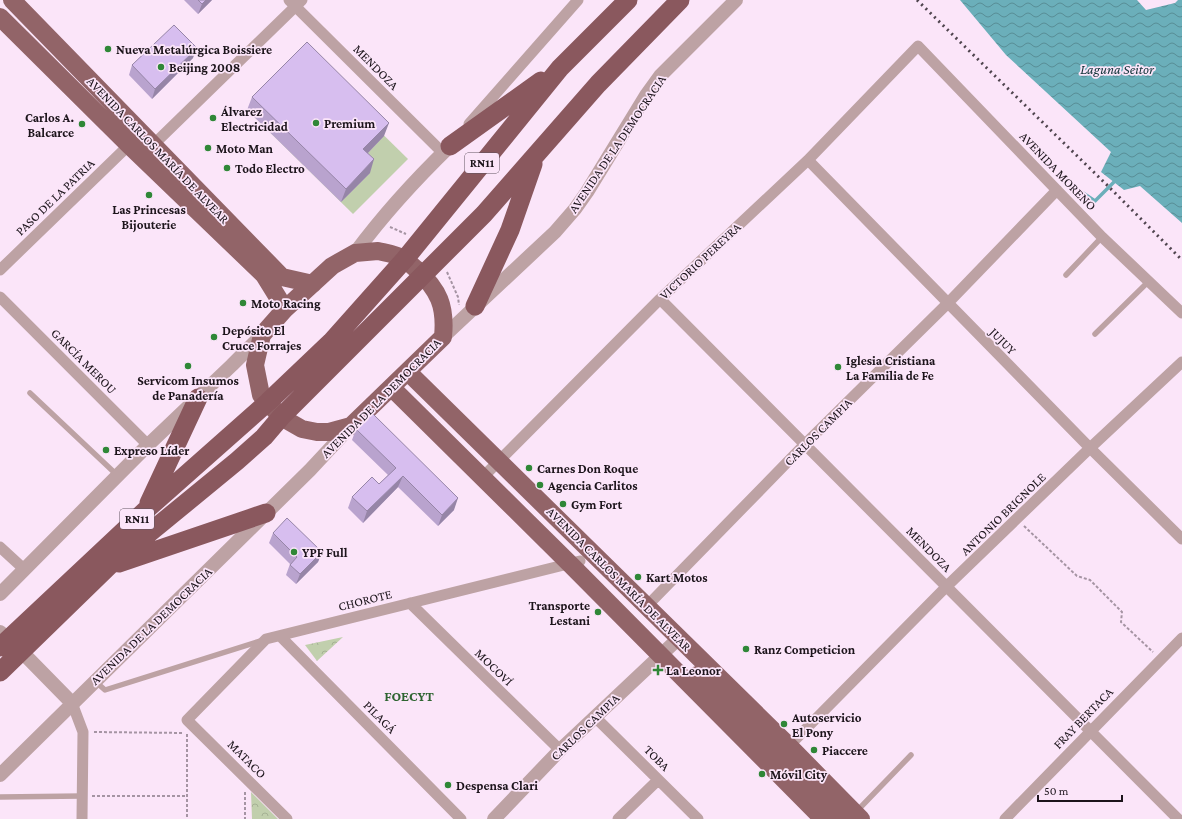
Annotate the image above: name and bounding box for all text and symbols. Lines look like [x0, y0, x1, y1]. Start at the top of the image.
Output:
street label: MENDOZA [350, 41, 402, 93]
place label: Nueva Metalúrgica Boissiere [116, 42, 272, 57]
marker: Nueva Metalúrgica Boissiere [103, 44, 113, 54]
place label: Beijing 2008 [169, 60, 240, 76]
water label: Laguna Seitor [1080, 61, 1155, 77]
marker: Beijing 2008 [156, 62, 166, 72]
street label: AVENIDA DE LA DEMOCRACIA [565, 72, 669, 216]
street label: AVENIDA CARLOS MARÍA DE ALVEAR [84, 74, 233, 227]
place label: Álvarez Electricidad [220, 104, 288, 134]
place label: Carlos A. Balcarce [25, 110, 74, 140]
marker: Álvarez Electricidad [208, 113, 218, 123]
place label: Premium [324, 116, 375, 131]
marker: Premium [311, 118, 321, 128]
marker: Carlos A. Balcarce [77, 119, 87, 129]
street label: AVENIDA MORENO [1017, 129, 1100, 214]
place label: Moto Man [216, 141, 274, 156]
marker: Moto Man [203, 143, 213, 153]
road number: RN11 [465, 153, 499, 173]
street label: PASO DE LA PATRIA [12, 155, 98, 238]
place label: Todo Electro [235, 161, 305, 176]
marker: Todo Electro [222, 163, 232, 173]
marker: Las Princesas Bijouterie [144, 190, 154, 200]
place label: Las Princesas Bijouterie [112, 202, 186, 233]
street label: VICTORIO PEREYRA [656, 219, 744, 303]
place label: Moto Racing [251, 296, 321, 311]
marker: Moto Racing [238, 298, 248, 308]
place label: Depósito El Cruce Forrajes [222, 323, 301, 354]
street label: JUJUY [986, 324, 1019, 357]
street label: GARCÍA MEROU [48, 325, 120, 397]
marker: Depósito El Cruce Forrajes [209, 332, 219, 342]
street label: AVENIDA DE LA DEMOCRACIA [318, 335, 444, 461]
place label: Iglesia Cristiana La Familia de Fe [846, 353, 936, 383]
marker: Servicom Insumos de Panadería [183, 361, 193, 371]
marker: Iglesia Cristiana La Familia de Fe [833, 362, 843, 372]
place label: Servicom Insumos de Panadería [137, 373, 239, 403]
street label: CARLOS CAMPIA [781, 395, 855, 469]
place label: Expreso Líder [114, 443, 190, 458]
marker: Expreso Líder [101, 445, 111, 455]
place label: Carnes Don Roque [537, 461, 638, 476]
marker: Carnes Don Roque [524, 463, 534, 473]
street label: ANTONIO BRIGNOLE [957, 470, 1049, 558]
place label: Agencia Carlitos [547, 478, 637, 493]
marker: Agencia Carlitos [535, 480, 545, 490]
place label: Gym Fort [571, 497, 622, 512]
marker: Gym Fort [558, 499, 568, 509]
street label: AVENIDA CARLOS MARÍA DE ALVEAR [544, 504, 695, 655]
road number: RN11 [120, 509, 154, 529]
street label: MENDOZA [903, 523, 955, 575]
place label: YPF Full [302, 545, 348, 560]
marker: YPF Full [289, 547, 299, 557]
street label: AVENIDA DE LA DEMOCRACIA [87, 564, 215, 688]
place label: Kart Motos [646, 570, 708, 585]
marker: Kart Motos [633, 572, 643, 582]
street label: CHOROTE [337, 586, 393, 614]
place label: Transporte Lestani [528, 598, 590, 628]
marker: Transporte Lestani [593, 607, 603, 617]
place label: Ranz Competicion [754, 642, 856, 657]
marker: Ranz Competicion [741, 644, 751, 654]
street label: MOCOVÍ [472, 645, 516, 689]
place label: La Leonor [666, 663, 722, 678]
marker: La Leonor [653, 665, 663, 675]
street label: FRAY BERTACA [1050, 684, 1116, 752]
district label: FOECYT [384, 688, 434, 704]
street label: CARLOS CAMPIA [548, 690, 623, 763]
street label: PILAGÁ [361, 698, 400, 737]
place label: Autoservicio El Pony [791, 710, 862, 740]
marker: Autoservicio El Pony [779, 719, 789, 729]
street label: MATACO [225, 737, 269, 781]
street label: TOBA [641, 742, 673, 774]
place label: Piaccere [822, 743, 868, 758]
marker: Piaccere [809, 745, 819, 755]
place label: Móvil City [770, 767, 828, 782]
marker: Móvil City [757, 769, 767, 779]
scale bar [1038, 777, 1122, 803]
place label: Despensa Clari [456, 778, 538, 793]
marker: Despensa Clari [443, 780, 453, 790]
text: 50 m [1044, 784, 1069, 798]

